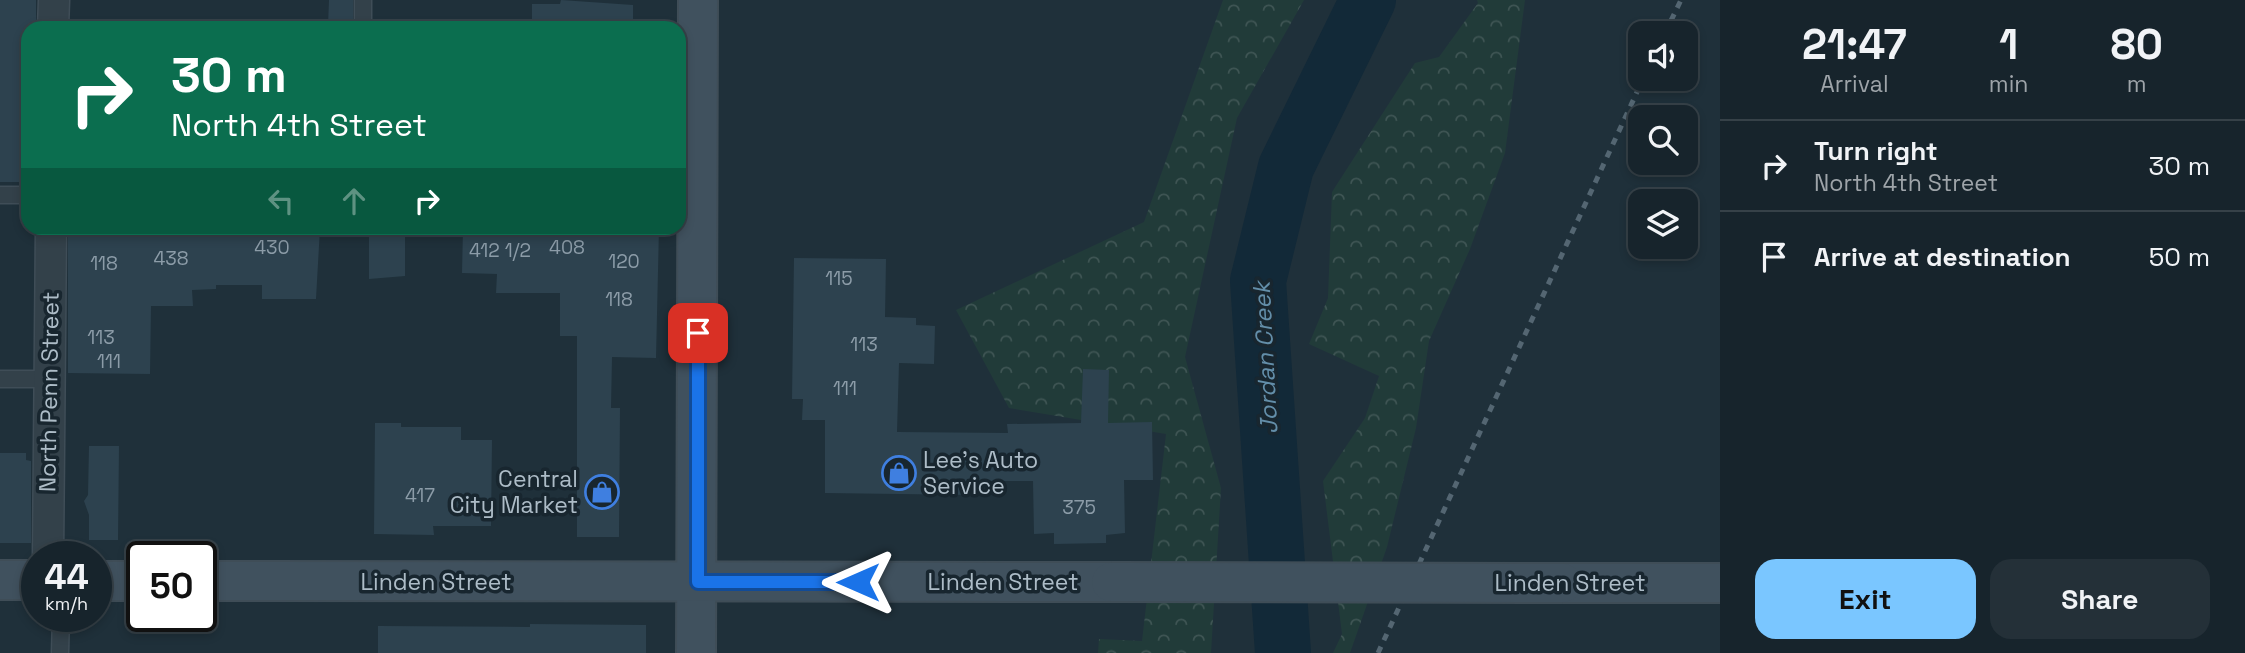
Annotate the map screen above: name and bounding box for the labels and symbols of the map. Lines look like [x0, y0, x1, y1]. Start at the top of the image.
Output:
house number: 430 [254, 235, 290, 260]
house number: 408 [549, 235, 585, 260]
house number: 412 1/2 [469, 238, 531, 263]
house number: 438 [153, 246, 189, 271]
house number: 120 [608, 249, 640, 274]
house number: 118 [90, 251, 118, 276]
house number: 115 [825, 266, 853, 291]
water label: Jordan Creek [1245, 278, 1284, 435]
house number: 118 [605, 287, 633, 312]
street label: North Penn Street [32, 292, 66, 492]
pin [668, 303, 728, 363]
house number: 113 [87, 325, 115, 350]
house number: 113 [850, 332, 878, 357]
house number: 111 [97, 349, 121, 374]
house number: 111 [833, 376, 857, 401]
place label: Lee's Auto Service [923, 445, 1038, 501]
shop icon: Lee's Auto Service [880, 454, 918, 492]
place label: Central City Market [450, 464, 578, 520]
shop icon: Central City Market [583, 473, 621, 511]
house number: 417 [405, 483, 435, 508]
house number: 375 [1062, 495, 1096, 520]
speed limit sign: 50 [126, 541, 217, 632]
position arrow [821, 545, 895, 619]
street label: Linden Street [360, 567, 512, 597]
street label: Linden Street [927, 567, 1079, 597]
street label: Linden Street [1494, 568, 1646, 598]

